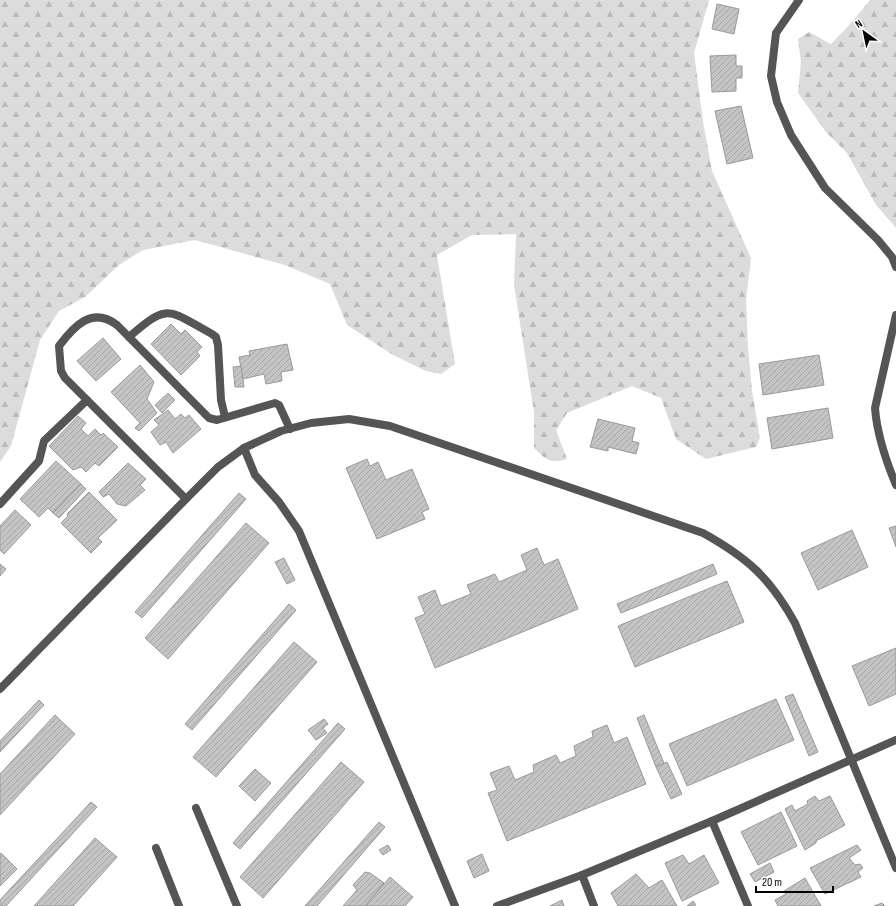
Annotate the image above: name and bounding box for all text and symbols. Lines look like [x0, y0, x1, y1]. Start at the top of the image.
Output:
north arrow [844, 12, 884, 52]
text: N [853, 17, 865, 31]
scale bar [756, 868, 833, 894]
text: 20 m [762, 875, 782, 890]

